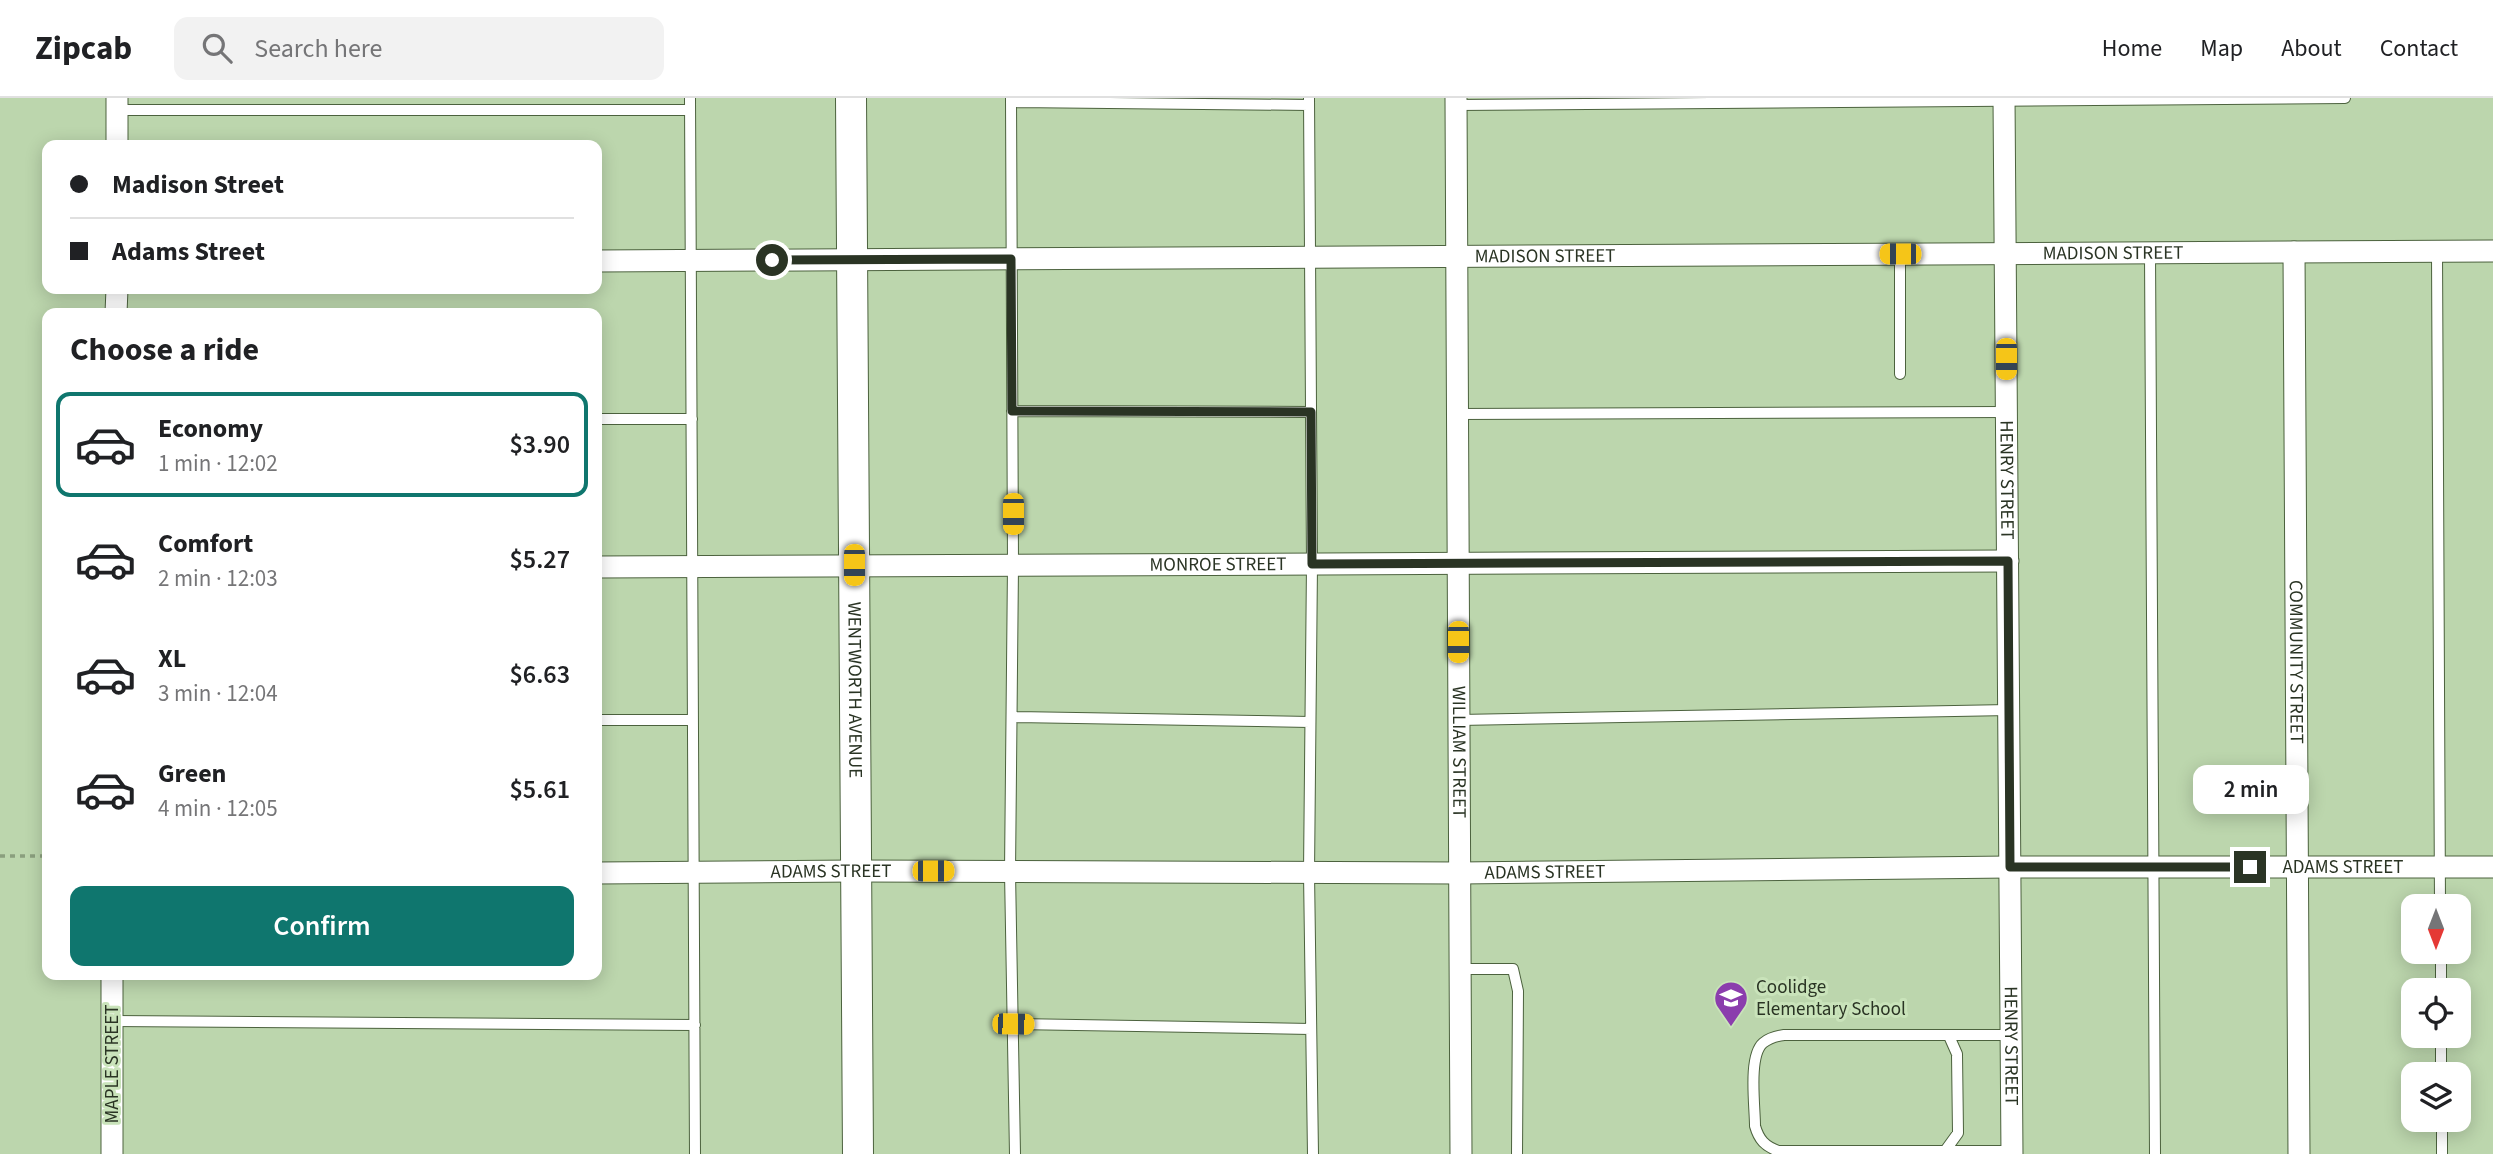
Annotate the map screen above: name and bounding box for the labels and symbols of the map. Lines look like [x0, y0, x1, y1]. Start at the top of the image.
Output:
street label: MADISON STREET [2043, 239, 2183, 267]
street label: MADISON STREET [1475, 242, 1615, 270]
route start [756, 244, 788, 276]
car [1880, 244, 1922, 265]
car [1996, 338, 2017, 380]
street label: HENRY STREET [1993, 420, 2021, 540]
car [1003, 493, 1024, 535]
car [844, 544, 865, 586]
street label: MONROE STREET [1149, 551, 1287, 578]
street label: COMMUNITY STREET [2282, 580, 2310, 744]
street label: WENTWORTH AVENUE [841, 602, 869, 778]
car [1448, 621, 1469, 663]
street label: WILLIAM STREET [1445, 686, 1473, 818]
callout: 2 min [2192, 766, 2308, 814]
route end [2234, 851, 2266, 883]
street label: ADAMS STREET [2282, 854, 2403, 881]
street label: ADAMS STREET [770, 857, 892, 885]
street label: ADAMS STREET [1484, 858, 1606, 886]
car [913, 861, 955, 882]
north arrow [2401, 894, 2471, 964]
place label: Coolidge Elementary School [1756, 974, 1906, 1023]
school or university icon: Coolidge Elementary School [1712, 979, 1750, 1028]
street label: HENRY STREET [1997, 986, 2025, 1106]
street label: MAPLE STREET [99, 1005, 126, 1123]
car [992, 1013, 1035, 1035]

